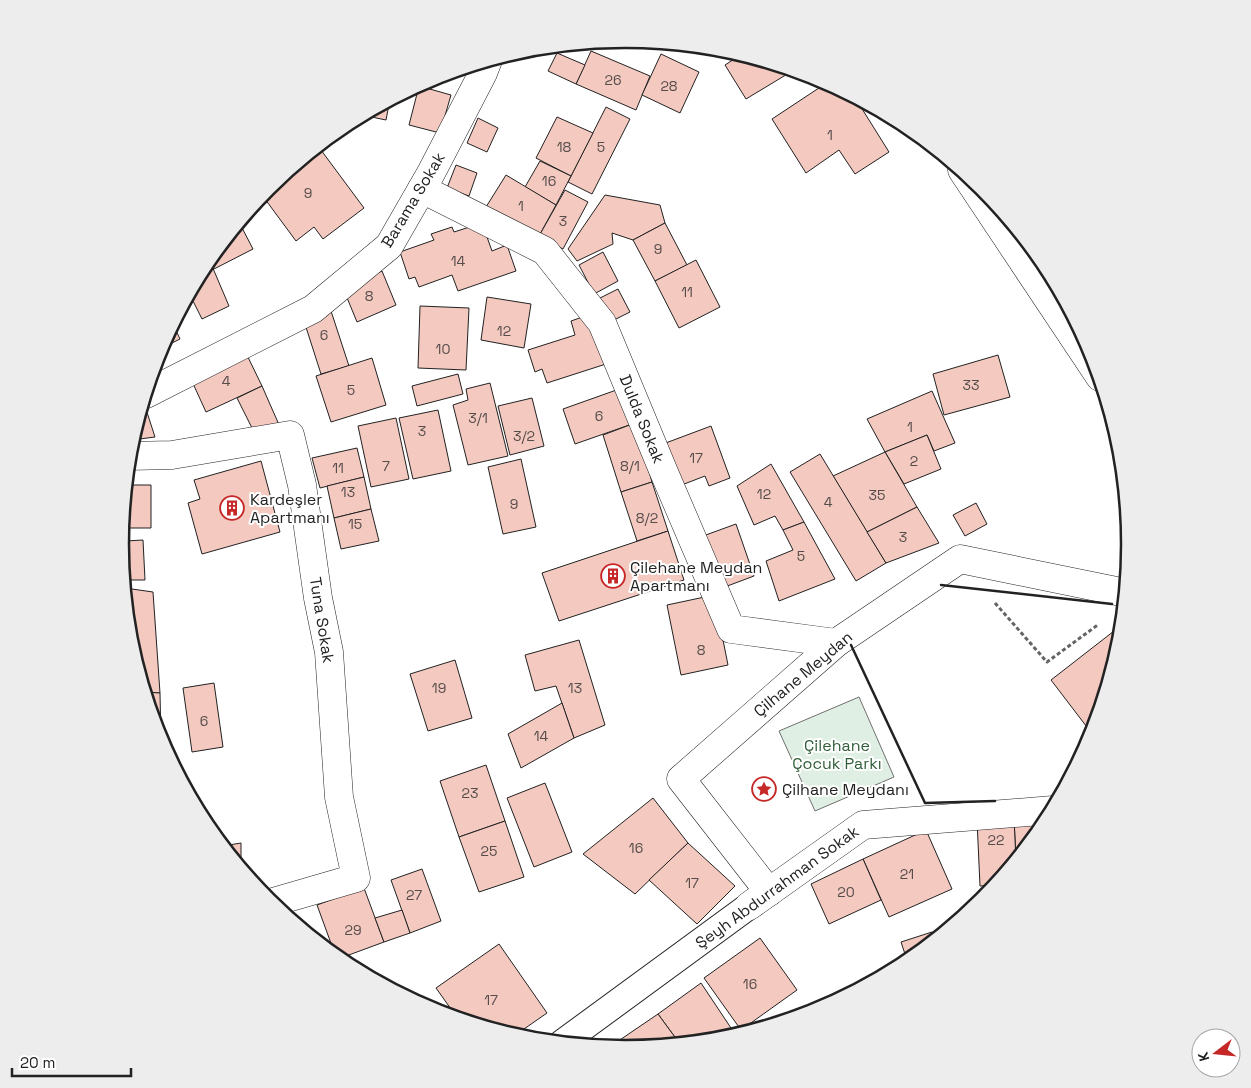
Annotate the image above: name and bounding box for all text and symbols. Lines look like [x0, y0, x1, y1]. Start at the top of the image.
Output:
house number: 26 [604, 71, 622, 89]
house number: 28 [660, 77, 678, 95]
house number: 1 [827, 126, 833, 144]
house number: 18 [557, 138, 572, 156]
house number: 5 [597, 138, 605, 156]
street label: Barama Sokak [376, 148, 450, 252]
house number: 16 [542, 172, 556, 190]
house number: 9 [304, 184, 312, 202]
house number: 1 [518, 197, 524, 215]
house number: 3 [559, 212, 567, 230]
house number: 9 [654, 240, 662, 258]
house number: 14 [451, 252, 466, 270]
house number: 11 [681, 283, 693, 301]
house number: 8 [365, 287, 374, 305]
house number: 12 [497, 322, 511, 340]
house number: 6 [320, 326, 328, 344]
house number: 10 [436, 340, 450, 358]
house number: 4 [222, 372, 231, 390]
street label: Dulda Sokak [615, 372, 669, 467]
house number: 33 [963, 376, 979, 394]
house number: 5 [347, 381, 355, 399]
house number: 6 [595, 407, 603, 425]
house number: 3/1 [468, 409, 488, 427]
house number: 1 [907, 418, 913, 436]
house number: 3 [418, 422, 426, 440]
house number: 3/2 [513, 427, 535, 445]
house number: 17 [689, 449, 703, 467]
house number: 2 [910, 452, 918, 470]
house number: 7 [382, 457, 390, 475]
house number: 8/1 [620, 457, 640, 475]
house number: 11 [332, 459, 344, 477]
house number: 13 [341, 483, 355, 501]
house number: 12 [757, 485, 771, 503]
house number: 35 [869, 486, 885, 504]
place label: Kardeşler Apartmanı [250, 489, 330, 528]
house number: 4 [824, 493, 833, 511]
building icon: Kardeşler Apartmanı [219, 495, 245, 521]
house number: 9 [510, 495, 518, 513]
house number: 8/2 [636, 509, 658, 527]
house number: 15 [348, 515, 362, 533]
house number: 3 [899, 528, 907, 546]
house number: 5 [797, 547, 805, 565]
place label: Çilehane Meydan Apartmanı [630, 557, 762, 596]
building icon: Çilehane Meydan Apartmanı [600, 563, 626, 589]
street label: Tuna Sokak [305, 575, 339, 665]
street label: Çilhane Meydan [749, 626, 857, 722]
house number: 8 [697, 641, 706, 659]
house number: 19 [432, 679, 446, 697]
house number: 13 [568, 679, 582, 697]
house number: 6 [200, 712, 208, 730]
house number: 14 [534, 727, 549, 745]
park label: Çilehane Çocuk Parkı [792, 735, 882, 774]
place icon: Çilhane Meydanı [751, 776, 777, 802]
place label: Çilhane Meydanı [782, 779, 909, 800]
house number: 23 [462, 784, 478, 802]
street label: Şeyh Abdurrahman Sokak [691, 820, 863, 953]
house number: 22 [988, 831, 1004, 849]
house number: 16 [629, 839, 643, 857]
house number: 25 [481, 842, 497, 860]
house number: 21 [900, 865, 914, 883]
house number: 17 [685, 874, 699, 892]
house number: 20 [837, 883, 855, 901]
house number: 27 [406, 886, 422, 904]
house number: 29 [345, 921, 361, 939]
house number: 16 [743, 975, 757, 993]
house number: 17 [484, 991, 498, 1009]
north arrow [1191, 1028, 1241, 1078]
scale bar [12, 1046, 131, 1078]
text: K [1194, 1050, 1213, 1063]
text: 20 m [20, 1053, 55, 1072]

